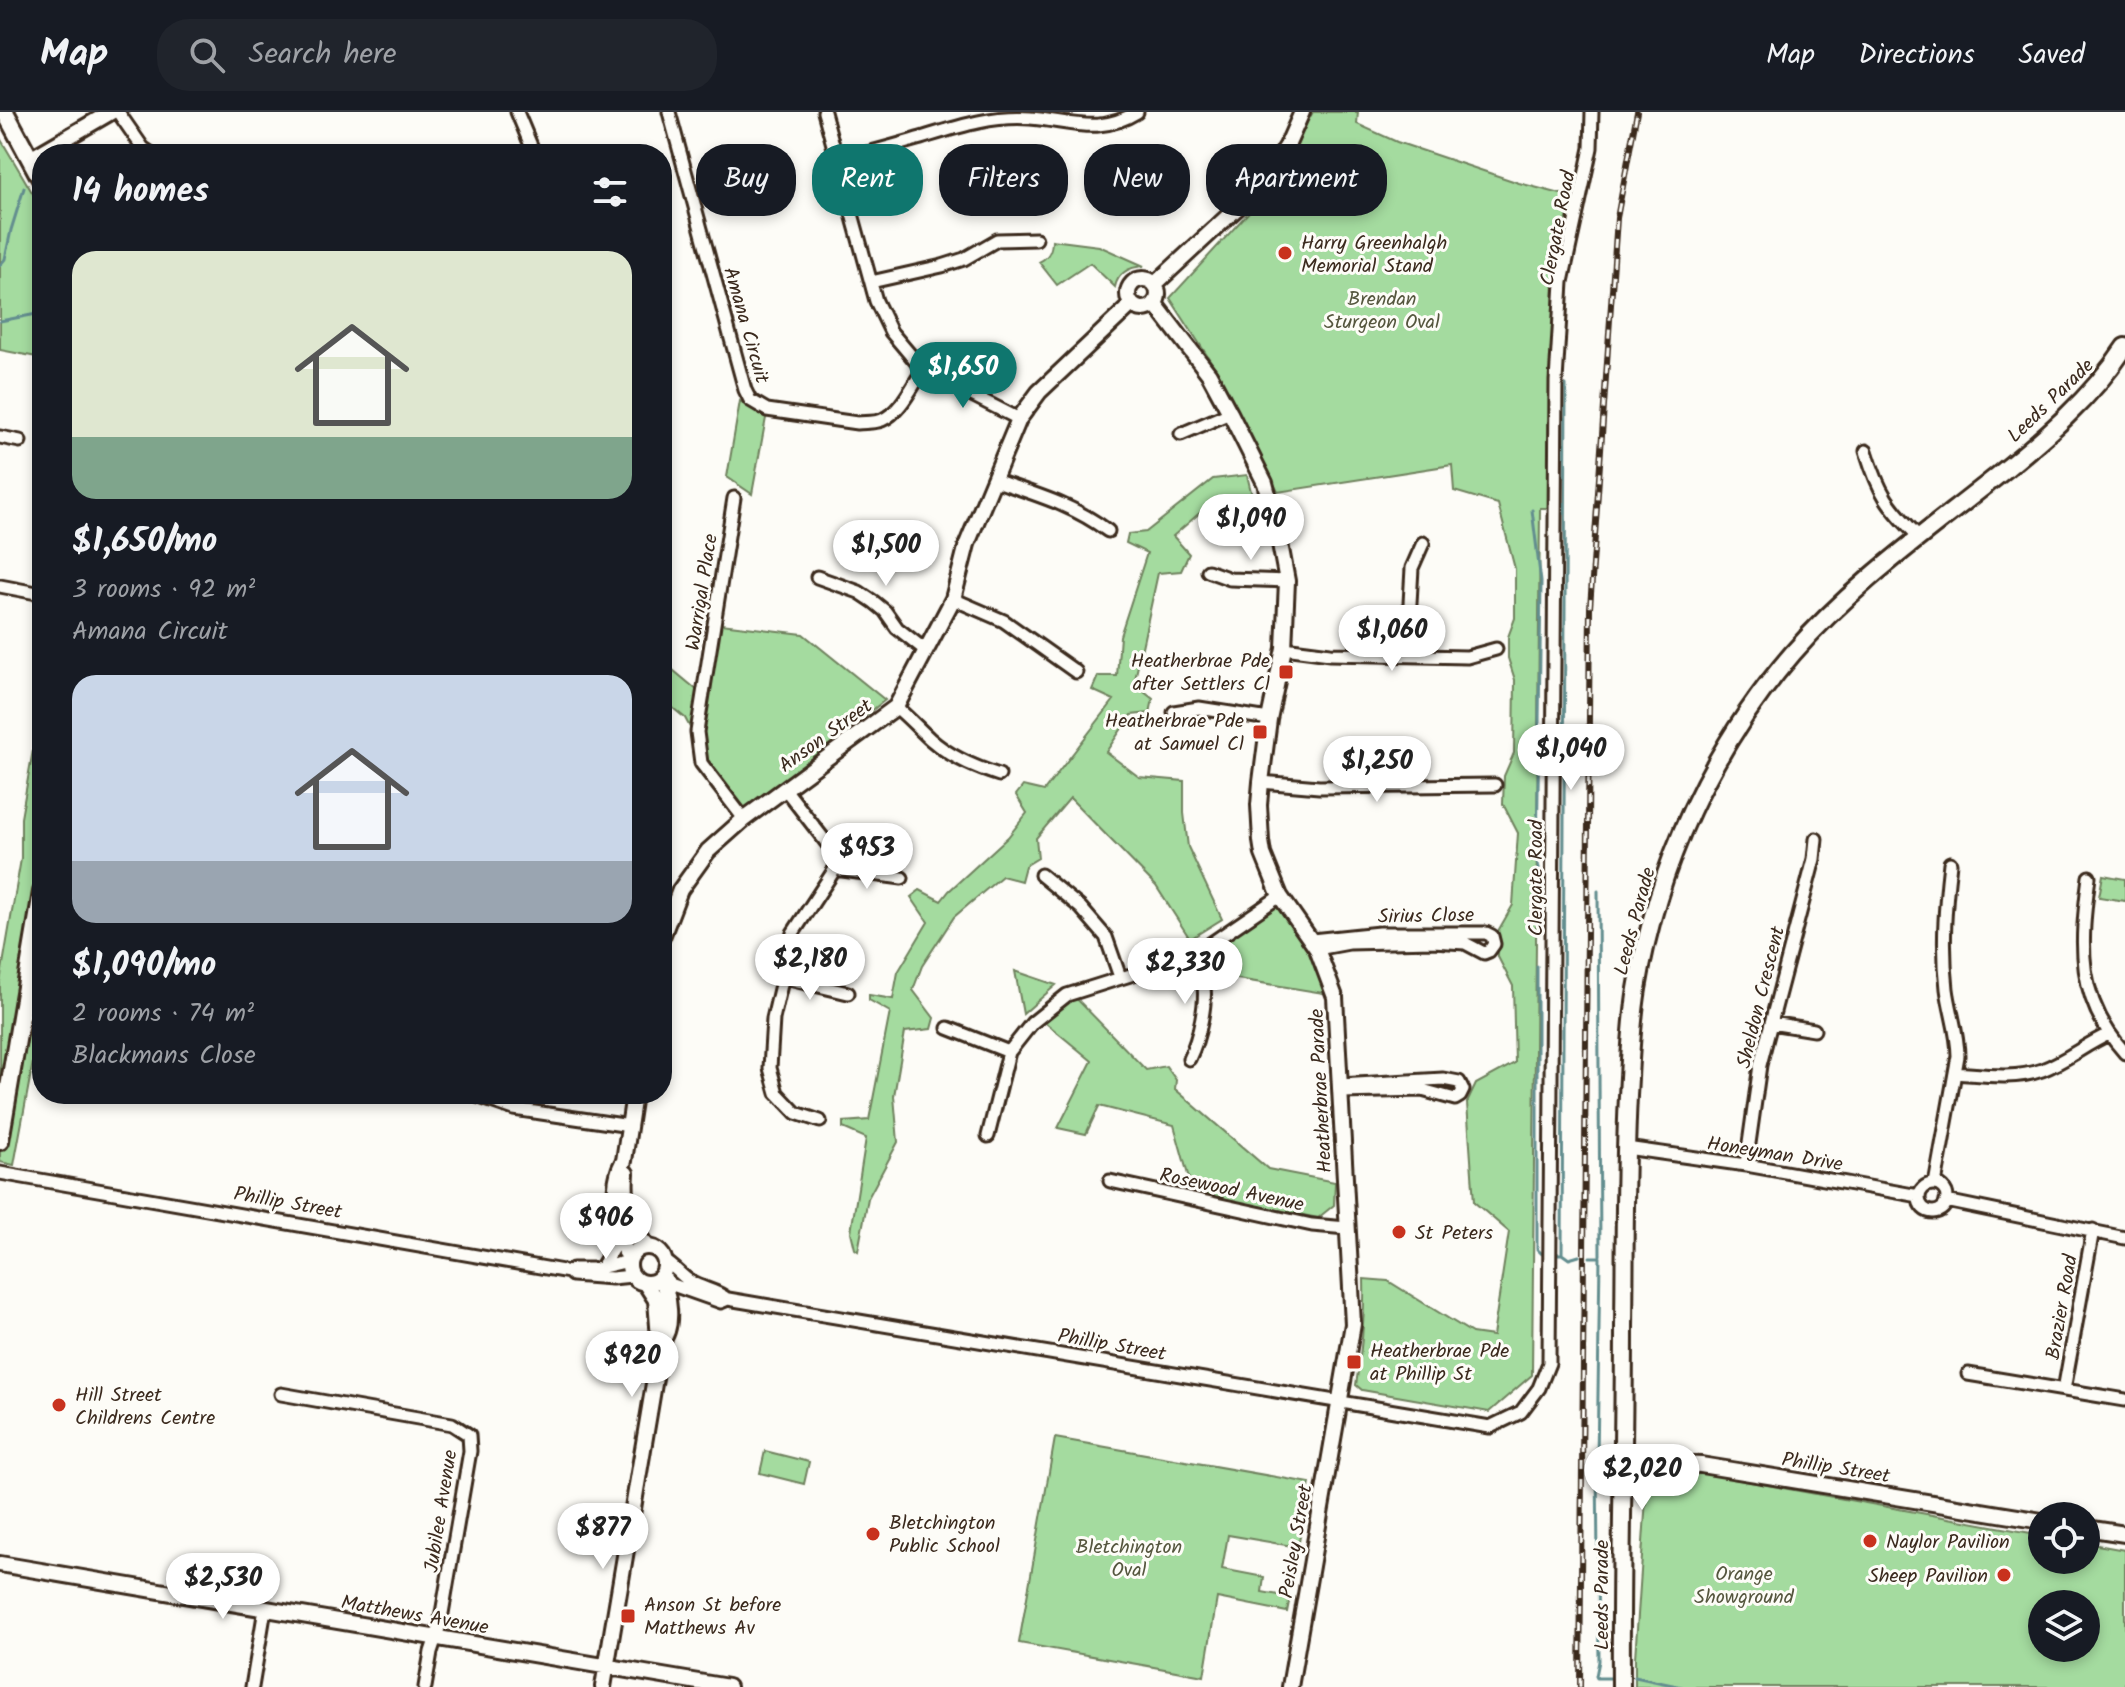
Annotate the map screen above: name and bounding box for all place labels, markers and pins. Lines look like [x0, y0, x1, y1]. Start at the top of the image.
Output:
place label: Harry Greenhalgh Memorial Stand [1301, 228, 1447, 283]
marker: Harry Greenhalgh Memorial Stand [1276, 244, 1294, 262]
pin: $1,650 [898, 342, 1028, 410]
pin: $1,090 [1186, 494, 1316, 562]
pin: $1,500 [821, 520, 951, 588]
pin: $1,060 [1327, 605, 1457, 673]
place label: Heatherbrae Pde after Settlers Cl [1131, 646, 1270, 701]
marker: Heatherbrae Pde after Settlers Cl [1277, 663, 1295, 681]
place label: Heatherbrae Pde at Samuel Cl [1105, 706, 1244, 761]
marker: Heatherbrae Pde at Samuel Cl [1251, 723, 1269, 741]
pin: $1,040 [1506, 724, 1636, 792]
pin: $1,250 [1312, 736, 1442, 804]
pin: $953 [820, 823, 914, 891]
pin: $2,180 [745, 934, 875, 1002]
pin: $2,330 [1120, 938, 1250, 1006]
pin: $906 [559, 1193, 653, 1261]
place label: St Peters [1415, 1218, 1494, 1250]
marker: St Peters [1390, 1223, 1408, 1241]
pin: $920 [585, 1331, 679, 1399]
place label: Heatherbrae Pde at Phillip St [1370, 1336, 1509, 1391]
marker: Heatherbrae Pde at Phillip St [1345, 1353, 1363, 1371]
place label: Hill Street Childrens Centre [75, 1380, 215, 1435]
marker: Hill Street Childrens Centre [50, 1396, 68, 1414]
pin: $2,020 [1577, 1444, 1707, 1512]
pin: $877 [556, 1503, 650, 1571]
place label: Bletchington Public School [889, 1508, 1000, 1563]
marker: Bletchington Public School [864, 1525, 882, 1543]
place label: Naylor Pavilion [1886, 1527, 2010, 1559]
marker: Naylor Pavilion [1861, 1532, 1879, 1550]
pin: $2,530 [158, 1553, 288, 1621]
place label: Sheep Pavilion [1868, 1561, 1988, 1593]
marker: Sheep Pavilion [1995, 1566, 2013, 1584]
place label: Anson St before Matthews Av [644, 1590, 781, 1645]
marker: Anson St before Matthews Av [619, 1607, 637, 1625]

